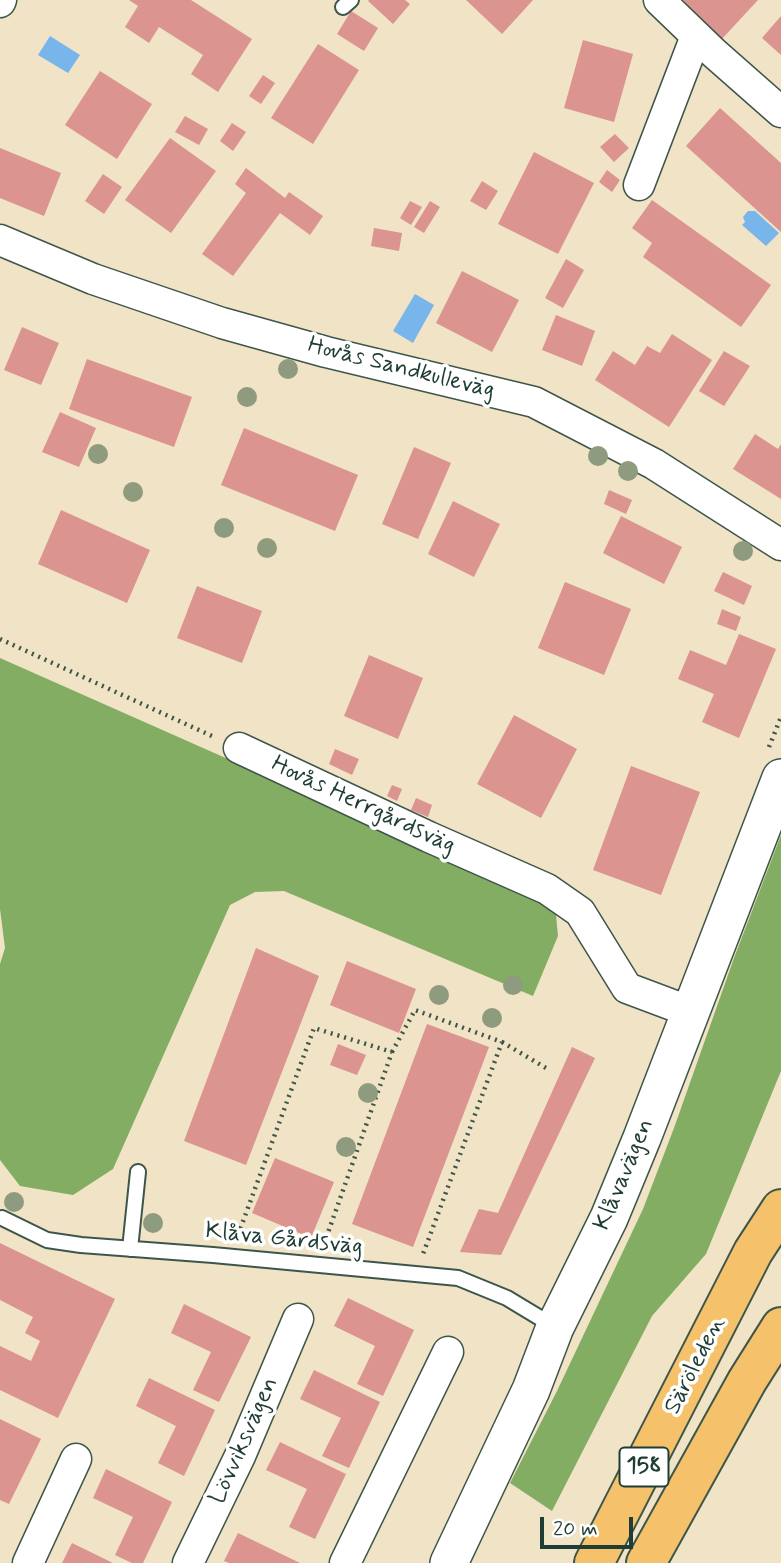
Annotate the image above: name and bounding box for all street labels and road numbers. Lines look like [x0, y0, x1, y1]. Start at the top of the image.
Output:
street label: Hovås Sandkulleväg [304, 332, 498, 406]
street label: Hovås Herrgårdsväg [266, 751, 460, 861]
street label: Klåvavägen [589, 1115, 661, 1235]
street label: Klåva Gårdsväg [204, 1217, 364, 1263]
street label: Säröleden [659, 1312, 733, 1420]
street label: Lövviksvägen [204, 1373, 286, 1509]
road number: 158 [620, 1448, 668, 1486]

